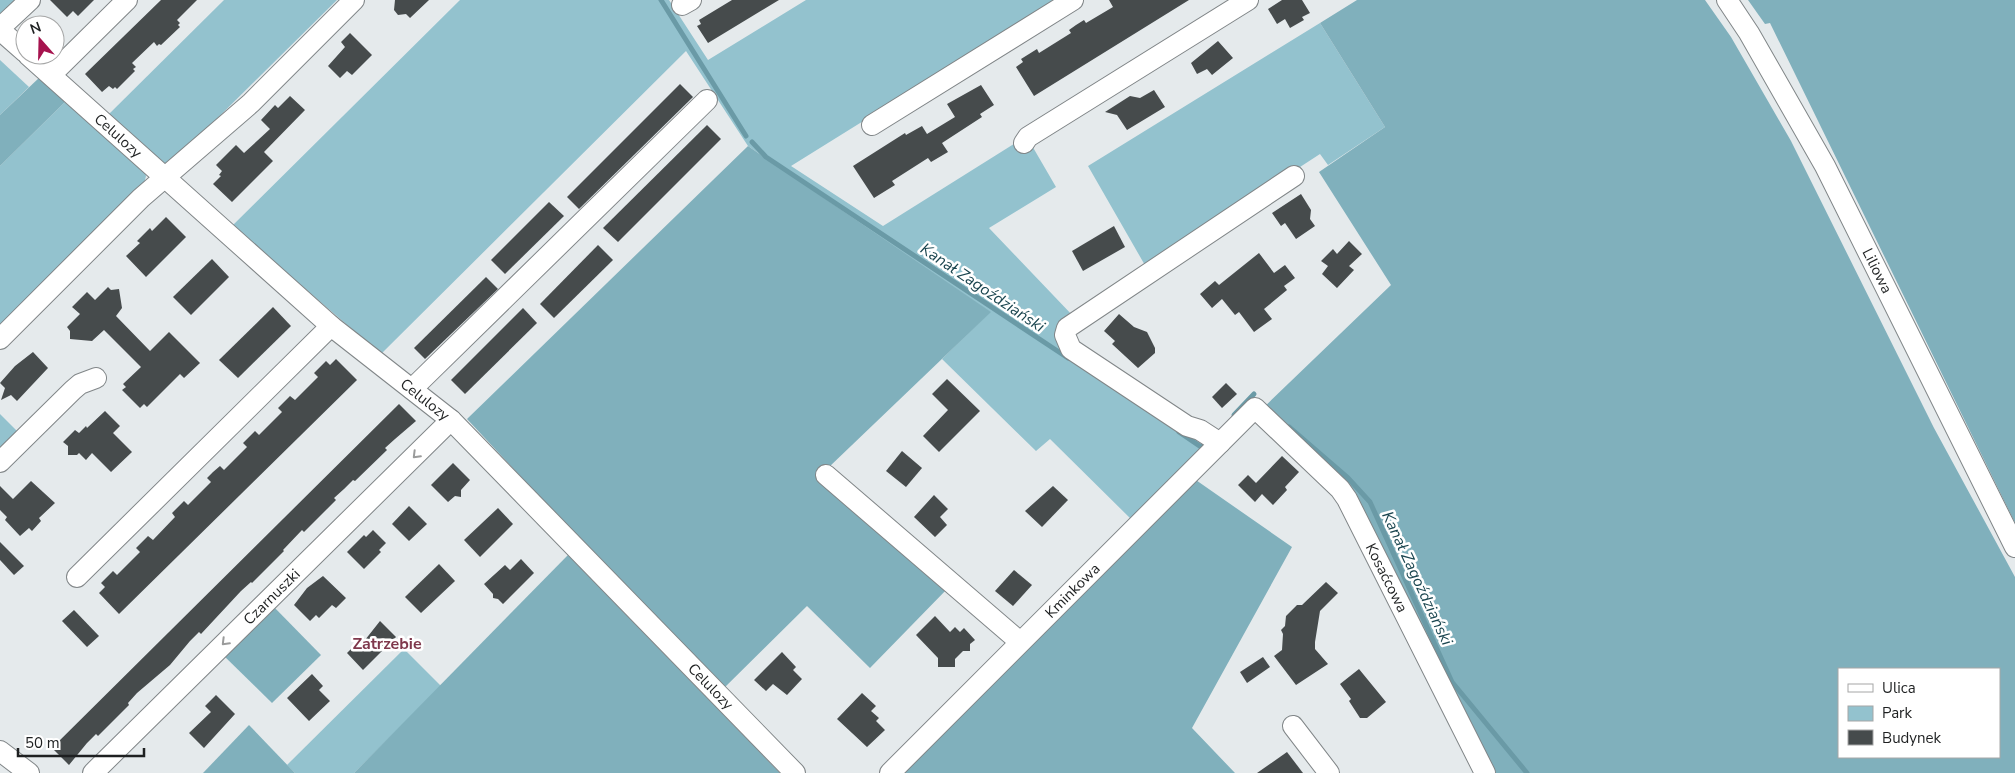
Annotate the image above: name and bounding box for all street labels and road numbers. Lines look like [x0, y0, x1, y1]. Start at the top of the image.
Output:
street label: Celulozy [90, 109, 147, 163]
street label: Liliowa [1858, 245, 1897, 297]
street label: Celulozy [396, 374, 454, 426]
street label: Kosaćcowa [1361, 540, 1412, 616]
street label: Kminkowa [1041, 559, 1104, 622]
street label: Czarnuszki [239, 564, 304, 629]
street label: Celulozy [683, 659, 738, 714]

